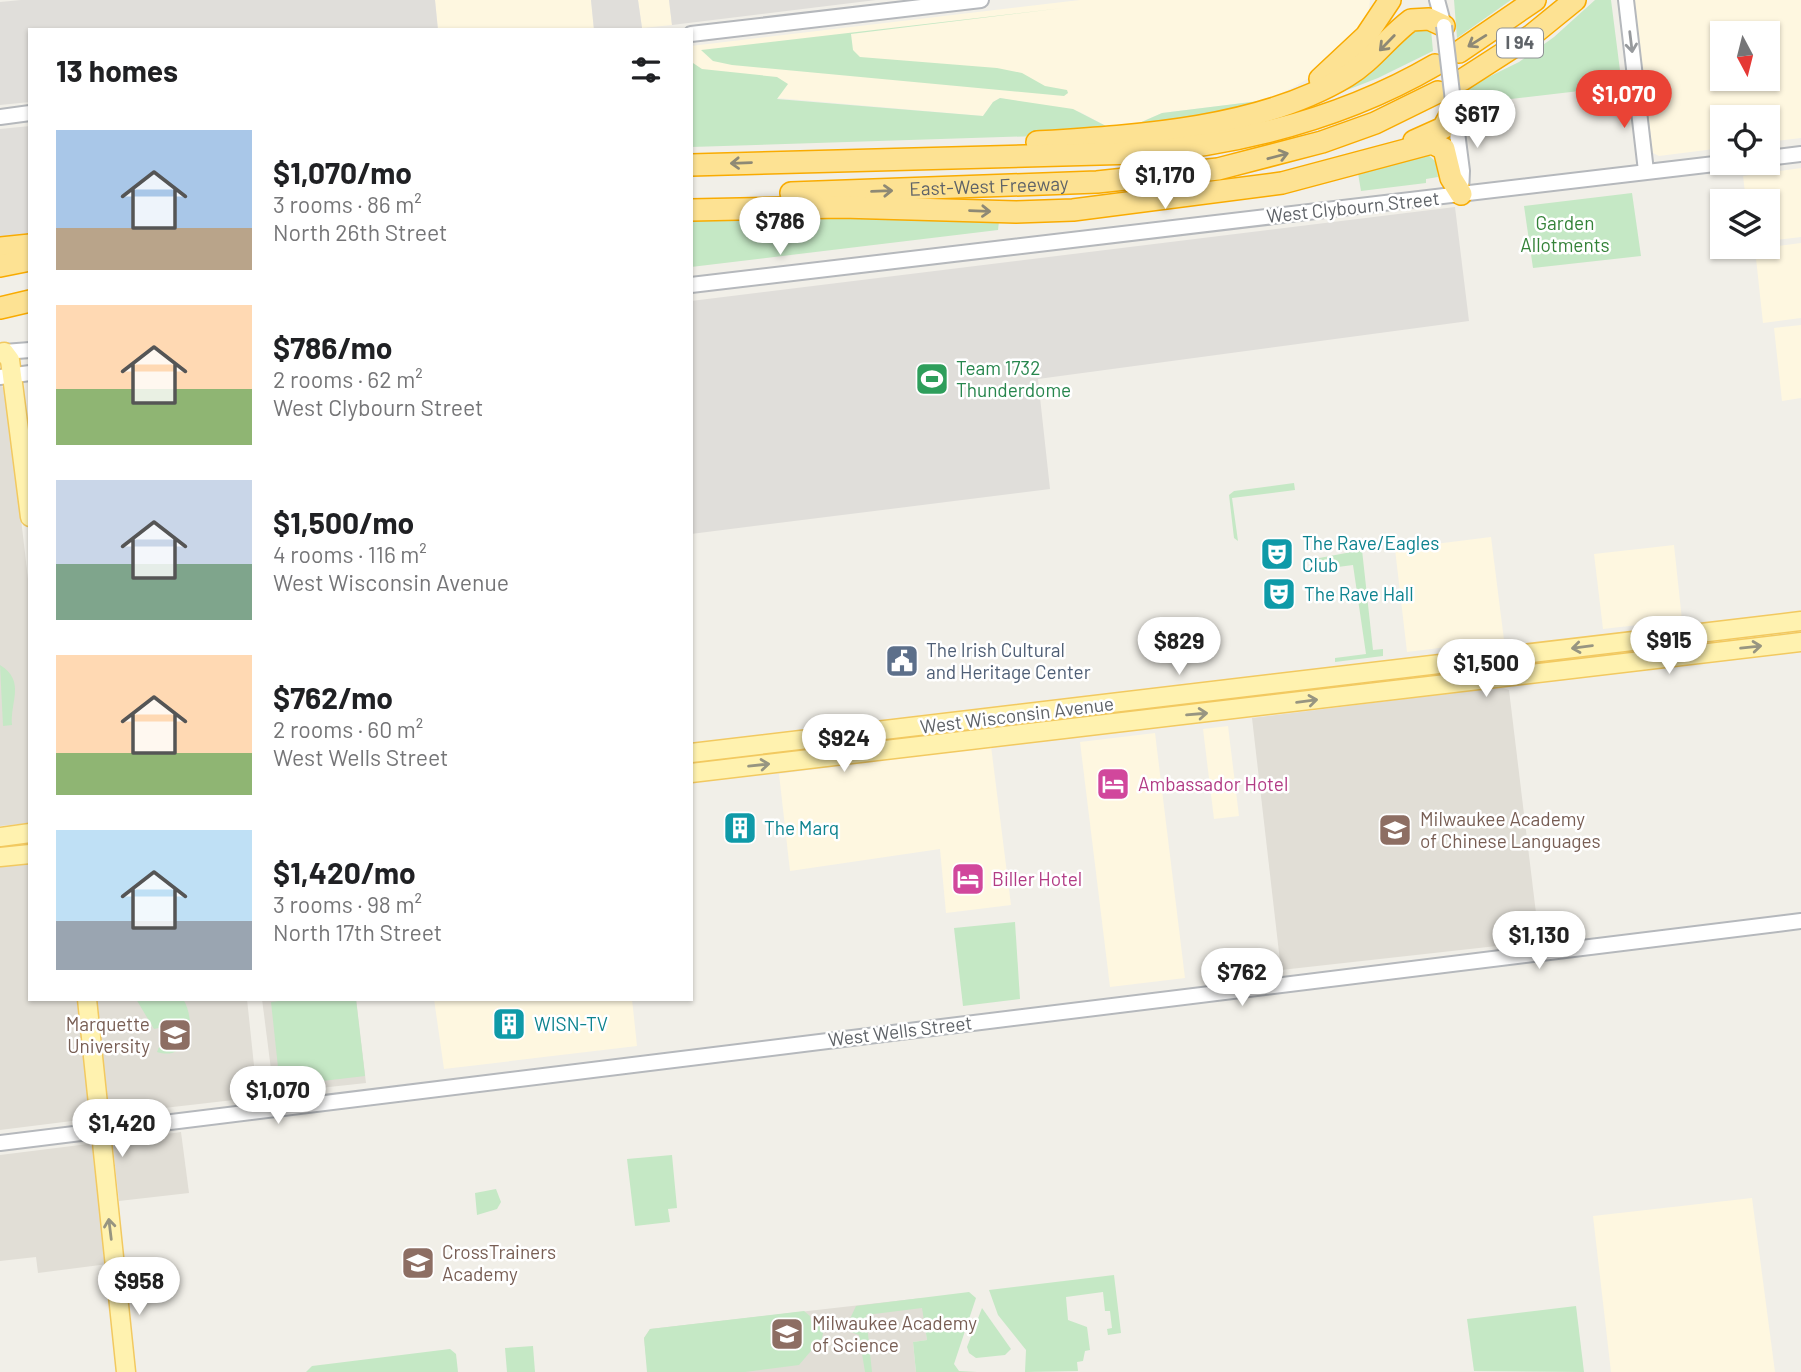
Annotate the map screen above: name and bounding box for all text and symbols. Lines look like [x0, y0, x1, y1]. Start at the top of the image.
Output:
north arrow [1710, 21, 1780, 91]
map controls [1710, 21, 1780, 259]
road number: I 94 [1497, 28, 1543, 58]
one-way arrow [1625, 30, 1638, 53]
one-way arrow [1378, 34, 1395, 51]
one-way arrow [1468, 34, 1488, 48]
icon: filters [627, 51, 665, 89]
text: 13 homes [56, 52, 178, 88]
pin: $1,070 [1567, 71, 1681, 130]
text: $1,070 [1592, 79, 1656, 107]
pin: $617 [1436, 90, 1518, 150]
text: $617 [1455, 99, 1499, 127]
button: locate [1710, 105, 1780, 175]
one-way arrow [1267, 149, 1289, 162]
pin: $1,170 [1108, 152, 1222, 211]
text: $1,070/mo [273, 154, 412, 190]
one-way arrow [730, 157, 753, 170]
icon: home [112, 158, 196, 242]
text: $1,170 [1135, 160, 1195, 188]
street label: East-West Freeway [909, 171, 1069, 200]
one-way arrow [870, 184, 893, 197]
street label: West Clybourn Street [1265, 186, 1441, 227]
button: layers [1710, 189, 1780, 259]
text: 3 rooms · 86 m² [273, 190, 422, 218]
pin: $786 [739, 198, 821, 257]
one-way arrow [968, 204, 991, 217]
text: $786 [755, 206, 805, 234]
park label: Garden Allotments [1520, 211, 1610, 256]
text: North 26th Street [273, 218, 447, 246]
text: $786/mo [273, 329, 392, 365]
icon: home [112, 333, 196, 417]
place label: Team 1732 Thunderdome [956, 356, 1071, 401]
sports icon: Team 1732 Thunderdome [913, 360, 951, 398]
text: 2 rooms · 62 m² [273, 365, 423, 393]
text: West Clybourn Street [273, 393, 483, 421]
text: $1,500/mo [273, 504, 414, 540]
icon: home [112, 508, 196, 592]
place label: The Rave/Eagles Club [1302, 531, 1439, 576]
theatre icon: The Rave/Eagles Club [1258, 535, 1296, 573]
text: 4 rooms · 116 m² [273, 540, 427, 568]
text: West Wisconsin Avenue [273, 568, 509, 596]
theatre icon: The Rave Hall [1260, 575, 1298, 613]
place label: The Rave Hall [1304, 582, 1414, 605]
pin: $915 [1628, 616, 1710, 676]
pin: $829 [1138, 618, 1220, 677]
text: $915 [1646, 625, 1692, 653]
text: $829 [1154, 626, 1204, 654]
place label: The Irish Cultural and Heritage Center [926, 638, 1091, 683]
pin: $1,500 [1429, 640, 1543, 699]
one-way arrow [1571, 640, 1594, 653]
one-way arrow [1739, 641, 1762, 654]
public building icon: The Irish Cultural and Heritage Center [883, 642, 921, 680]
text: $1,500 [1453, 648, 1519, 676]
text: $762/mo [273, 679, 393, 715]
icon: home [112, 683, 196, 767]
street label: West Wisconsin Avenue [919, 691, 1115, 738]
one-way arrow [1295, 695, 1318, 708]
one-way arrow [1185, 707, 1208, 720]
pin: $924 [803, 714, 885, 774]
text: 2 rooms · 60 m² [273, 715, 423, 743]
text: $924 [818, 723, 870, 751]
text: West Wells Street [273, 743, 449, 771]
one-way arrow [747, 758, 770, 771]
hotel icon: Ambassador Hotel [1094, 765, 1132, 803]
place label: Ambassador Hotel [1138, 772, 1288, 795]
place label: Milwaukee Academy of Chinese Languages [1420, 807, 1601, 852]
building icon: The Marq [721, 809, 759, 847]
school or university icon: Milwaukee Academy of Chinese Languages [1376, 811, 1414, 849]
place label: The Marq [764, 816, 839, 839]
text: $1,420/mo [273, 854, 416, 890]
icon: home [112, 858, 196, 942]
hotel icon: Biller Hotel [949, 860, 987, 898]
place label: Biller Hotel [992, 867, 1082, 890]
text: 3 rooms · 98 m² [273, 890, 422, 918]
pin: $1,130 [1482, 912, 1596, 971]
text: North 17th Street [273, 918, 442, 946]
text: $1,130 [1508, 920, 1570, 948]
pin: $762 [1201, 948, 1283, 1008]
text: $762 [1217, 957, 1267, 985]
building icon: WISN-TV [490, 1005, 528, 1043]
street label: West Wells Street [827, 1010, 973, 1051]
place label: Marquette University [66, 1012, 150, 1057]
place label: WISN-TV [534, 1012, 608, 1035]
school or university icon: Marquette University [156, 1016, 194, 1054]
pin: $1,070 [221, 1066, 335, 1126]
text: $1,070 [246, 1075, 310, 1103]
pin: $1,420 [65, 1100, 179, 1159]
text: $1,420 [88, 1108, 156, 1136]
one-way arrow [103, 1218, 116, 1241]
place label: CrossTrainers Academy [442, 1240, 556, 1285]
school or university icon: CrossTrainers Academy [399, 1244, 437, 1282]
pin: $958 [98, 1258, 180, 1317]
text: $958 [114, 1266, 164, 1294]
place label: Milwaukee Academy of Science [812, 1311, 977, 1356]
school or university icon: Milwaukee Academy of Science [768, 1315, 806, 1353]

